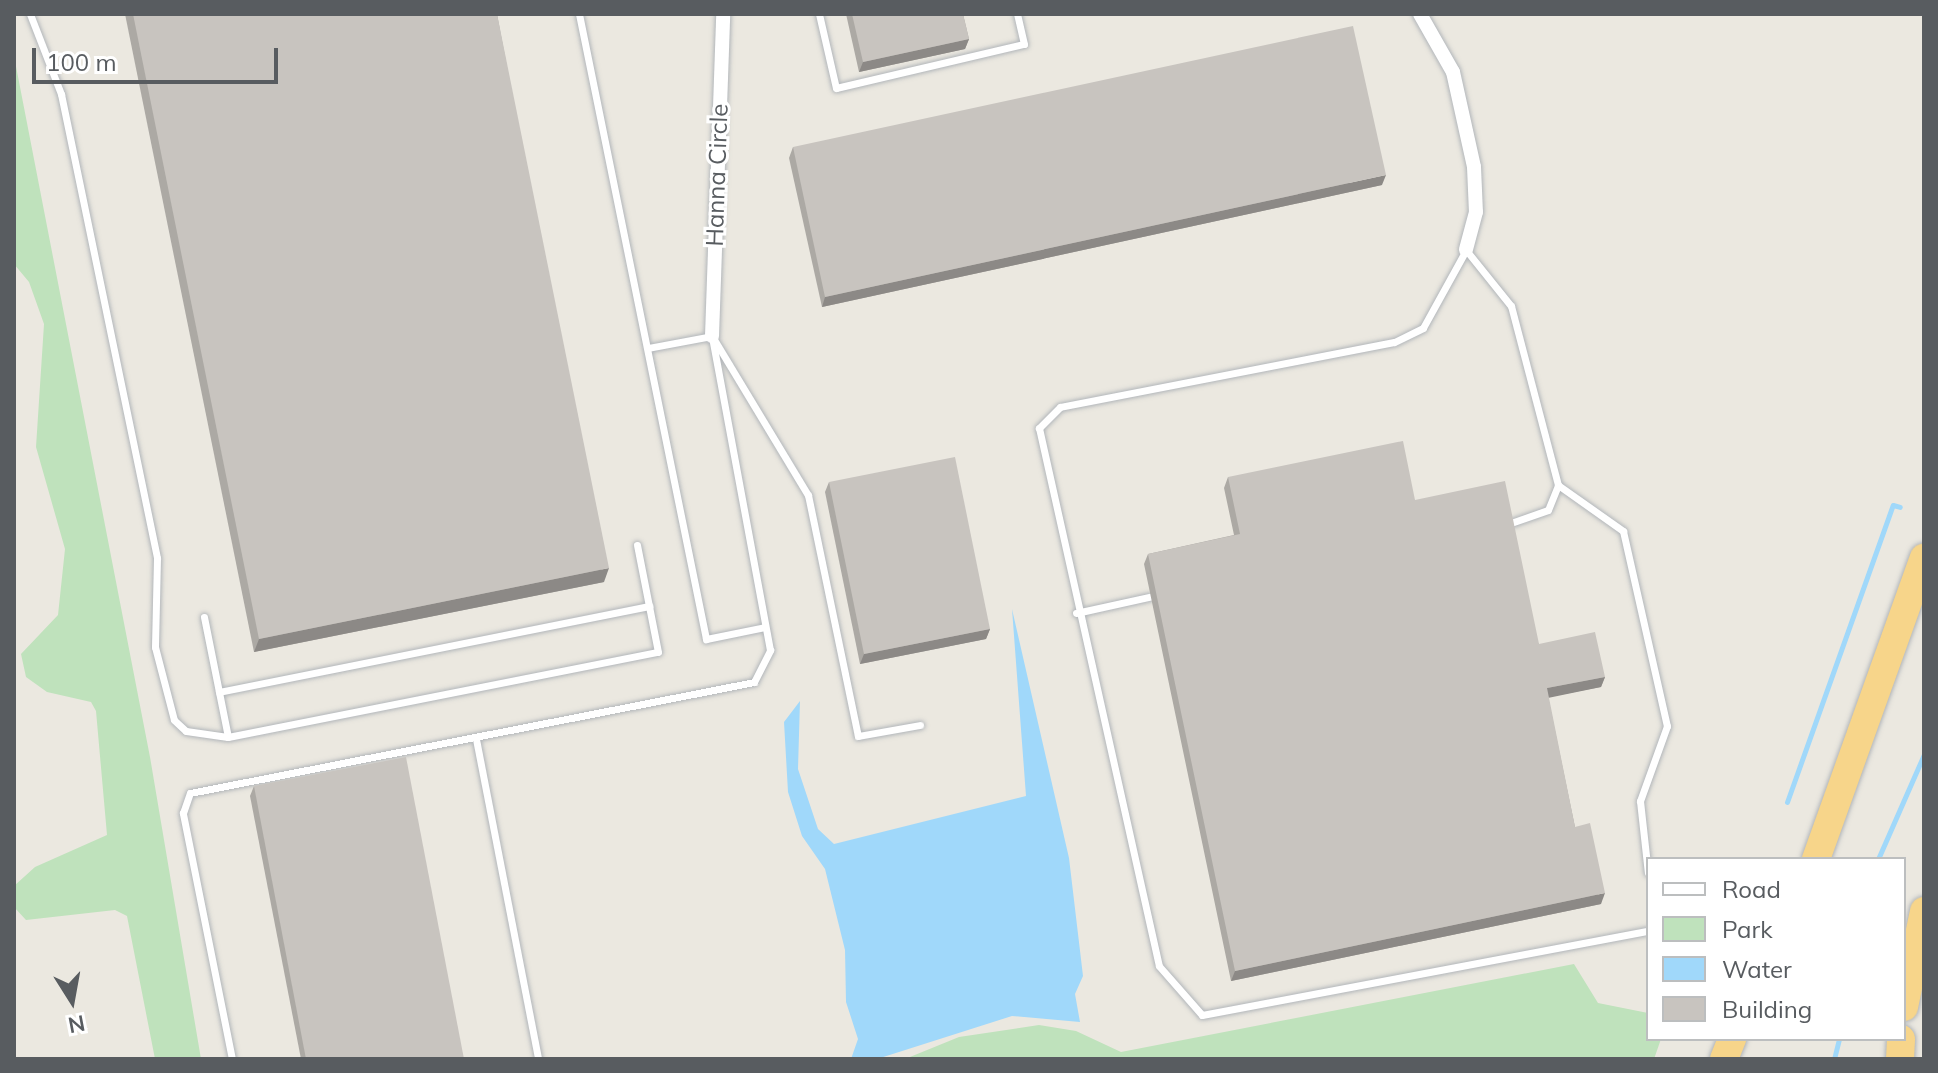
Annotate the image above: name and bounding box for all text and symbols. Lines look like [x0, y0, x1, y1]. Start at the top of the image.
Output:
scale bar [36, 32, 282, 82]
text: 100 m [46, 47, 117, 77]
street label: Hanna Circle [700, 103, 734, 247]
legend [1646, 857, 1906, 1041]
text: Road [1722, 874, 1781, 904]
text: Park [1722, 914, 1773, 944]
text: Water [1722, 954, 1792, 984]
north arrow [32, 961, 112, 1041]
text: Building [1722, 994, 1812, 1024]
text: N [66, 1009, 87, 1040]

